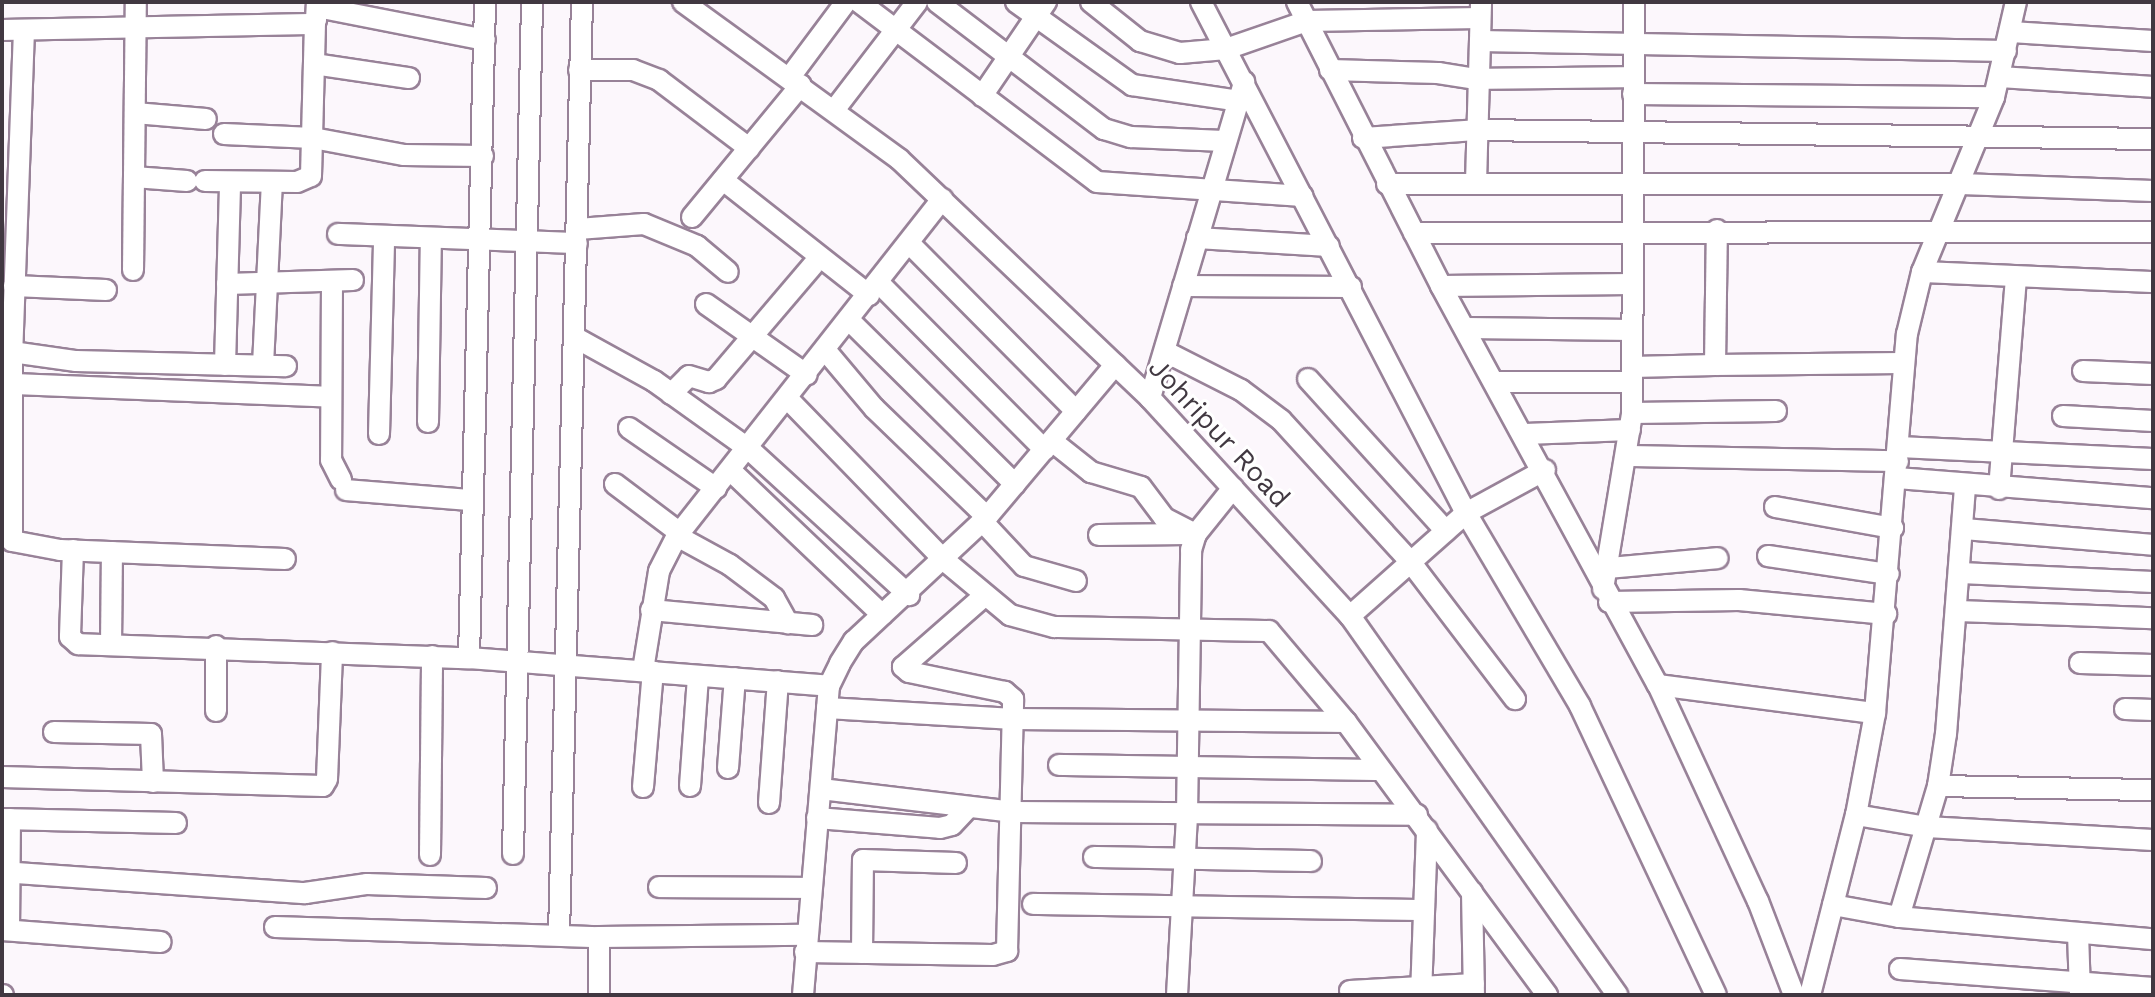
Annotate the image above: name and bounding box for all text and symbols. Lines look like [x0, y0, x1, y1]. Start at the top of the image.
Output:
street label: Johripur Road [1141, 351, 1297, 515]

